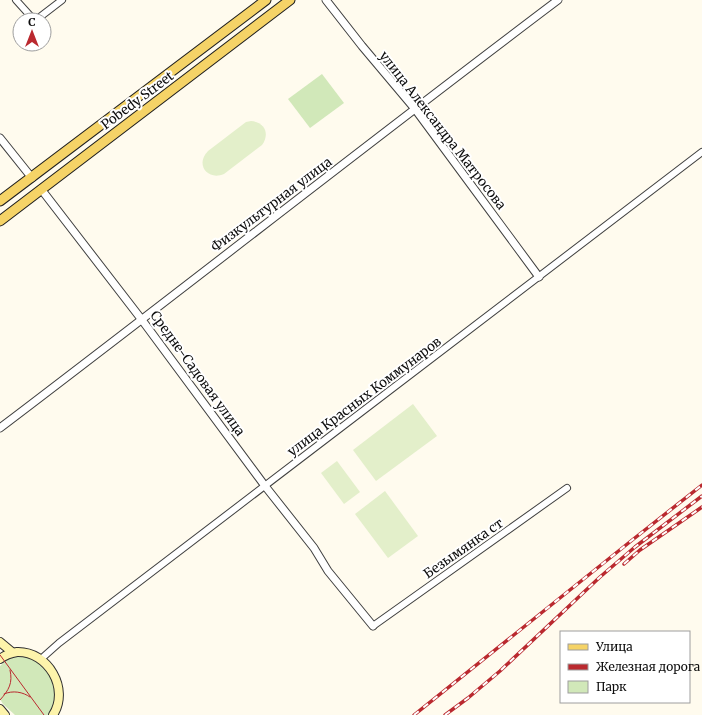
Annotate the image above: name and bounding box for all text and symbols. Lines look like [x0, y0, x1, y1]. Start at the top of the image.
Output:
north arrow [12, 12, 52, 52]
text: С [28, 15, 36, 29]
street label: улица Александра Матросова [375, 48, 510, 213]
street label: Pobedy Street [98, 68, 177, 133]
street label: Физкультурная улица [207, 153, 335, 255]
street label: Средне-Садовая улица [146, 307, 249, 439]
street label: улица Красных Коммунаров [284, 333, 445, 460]
street label: Безымянка ст [420, 515, 507, 582]
legend [560, 631, 690, 703]
text: Улица [595, 639, 633, 654]
text: Железная дорога [596, 659, 701, 674]
text: Парк [596, 679, 627, 694]

